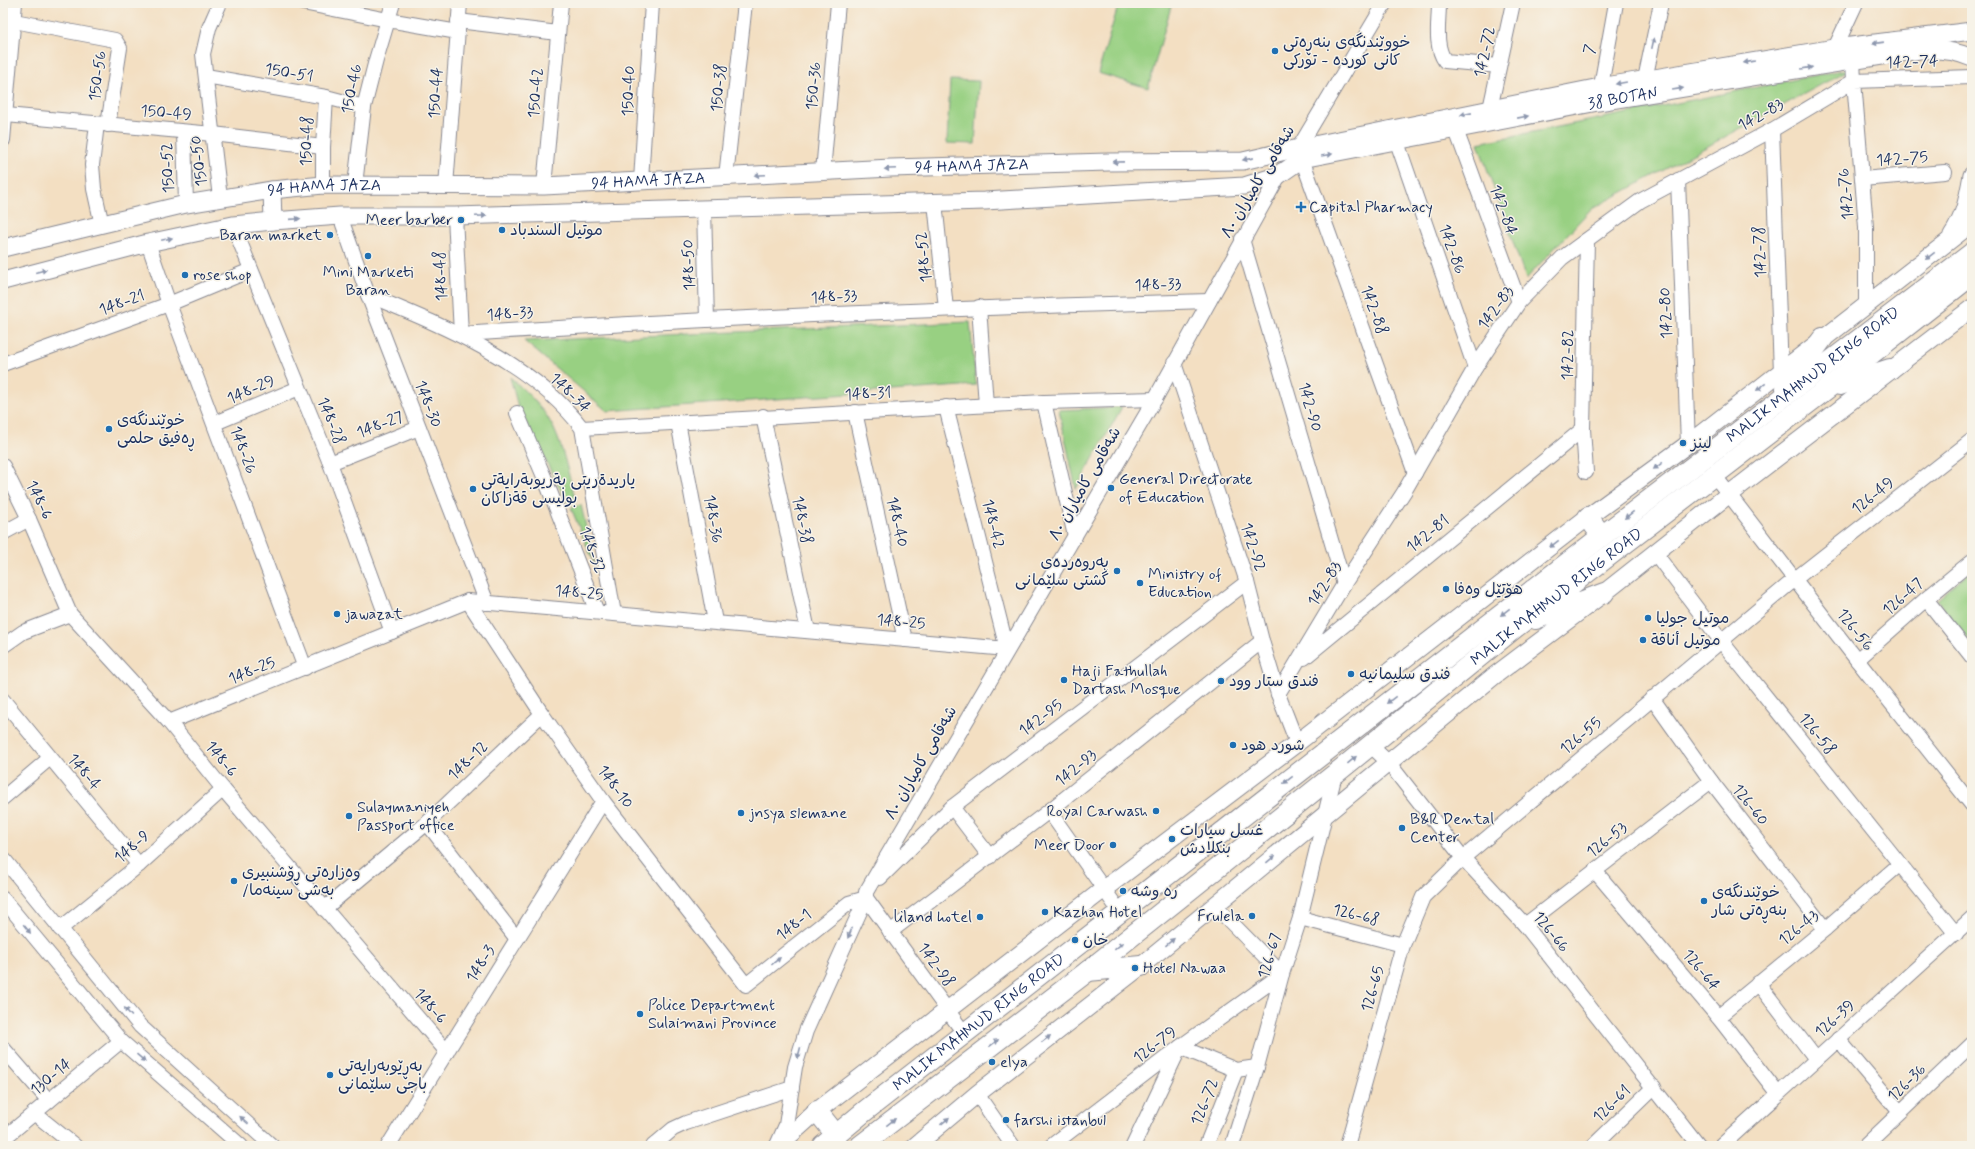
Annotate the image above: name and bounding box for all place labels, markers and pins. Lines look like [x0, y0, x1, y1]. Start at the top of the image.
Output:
place label: خووێندنگەی بنەڕەتی کانی کوردە - تورکی [1283, 32, 1411, 71]
marker: خووێندنگەی بنەڕەتی کانی کوردە - تورکی [1270, 46, 1280, 56]
place label: Capital Pharmacy [1309, 197, 1433, 218]
marker: Capital Pharmacy [1296, 202, 1306, 212]
place label: Meer barber [366, 210, 453, 231]
marker: Meer barber [456, 215, 466, 225]
place label: موتيل السندباد [510, 220, 603, 241]
place label: Baran market [219, 225, 323, 246]
marker: موتيل السندباد [497, 225, 507, 235]
marker: Baran market [325, 230, 335, 240]
marker: Mini Marketi Baran [363, 251, 373, 261]
place label: Mini Marketi Baran [323, 262, 413, 301]
place label: rose shop [193, 265, 252, 286]
marker: rose shop [180, 270, 190, 280]
place label: خوێندنگەی ڕەفیق حلمی [117, 410, 195, 452]
marker: خوێندنگەی ڕەفیق حلمی [104, 424, 114, 434]
place label: لينز [1689, 433, 1712, 454]
marker: لينز [1678, 438, 1688, 448]
place label: General Directorate of Education [1119, 469, 1253, 508]
place label: ياريدةريتى بةريوبةرايةتى بوليسى قةزاكان [481, 470, 635, 509]
marker: General Directorate of Education [1106, 483, 1116, 493]
marker: ياريدةريتى بةريوبةرايةتى بوليسى قةزاكان [468, 484, 478, 494]
place label: پەروەردەی گشتی سلێمانی [1015, 552, 1109, 591]
place label: Ministry of Education [1148, 564, 1222, 603]
marker: پەروەردەی گشتی سلێمانی [1112, 566, 1122, 576]
marker: Ministry of Education [1135, 578, 1145, 588]
place label: هۆتێل وەفا [1454, 579, 1523, 600]
marker: هۆتێل وەفا [1441, 584, 1451, 594]
place label: jawazat [344, 604, 403, 625]
place label: موتيل جوليا [1656, 608, 1729, 629]
marker: jawazat [332, 609, 342, 619]
marker: موتيل جوليا [1643, 613, 1653, 623]
place label: موتيل أناقة [1651, 630, 1721, 651]
marker: موتيل أناقة [1638, 635, 1648, 645]
place label: Haji Fathullah Dartash Mosque [1072, 661, 1181, 700]
place label: فندق سليمانيه [1359, 664, 1451, 685]
marker: فندق سليمانيه [1346, 669, 1356, 679]
place label: فندق ستار وود [1229, 671, 1319, 692]
marker: Haji Fathullah Dartash Mosque [1059, 675, 1069, 685]
marker: فندق ستار وود [1216, 676, 1226, 686]
place label: شورد هود [1241, 735, 1305, 756]
marker: شورد هود [1228, 740, 1238, 750]
place label: Sulaymaniyeh Passport office [357, 797, 455, 836]
place label: Royal Carwash [1046, 801, 1148, 822]
place label: jnsya slemane [748, 803, 847, 824]
marker: Royal Carwash [1151, 806, 1161, 816]
marker: jnsya slemane [736, 808, 746, 818]
place label: B&R Dental Center [1410, 809, 1494, 848]
marker: Sulaymaniyeh Passport office [344, 811, 354, 821]
place label: غسل سيارات بنكلادش [1180, 820, 1263, 859]
marker: B&R Dental Center [1397, 823, 1407, 833]
marker: غسل سيارات بنكلادش [1167, 834, 1177, 844]
place label: Meer Door [1034, 835, 1105, 856]
marker: Meer Door [1108, 840, 1118, 850]
place label: وە‌زارە‌تی ڕۆشنبیری /بە‌شی سینە‌ما [242, 862, 361, 901]
marker: وە‌زارە‌تی ڕۆشنبیری /بە‌شی سینە‌ما [229, 876, 239, 886]
place label: ره وشه [1131, 881, 1178, 902]
place label: خوێندنگەی بنەڕەتی شار [1710, 882, 1787, 924]
marker: ره وشه [1118, 886, 1128, 896]
marker: خوێندنگەی بنەڕەتی شار [1699, 896, 1709, 906]
place label: Kazhan Hotel [1053, 902, 1142, 923]
place label: Frulela [1197, 906, 1244, 927]
place label: liland hotel [894, 907, 972, 928]
marker: Kazhan Hotel [1040, 907, 1050, 917]
marker: Frulela [1247, 911, 1257, 921]
marker: liland hotel [975, 912, 985, 922]
place label: خان [1083, 930, 1109, 951]
marker: خان [1070, 935, 1080, 945]
place label: Hotel Nawaa [1143, 958, 1226, 979]
marker: Hotel Nawaa [1130, 963, 1140, 973]
place label: Police Department Sulaimani Province [648, 995, 777, 1034]
marker: Police Department Sulaimani Province [635, 1009, 645, 1019]
place label: elya [1000, 1052, 1028, 1073]
place label: بەڕێوبەرایەتی باجی سلێمانی [338, 1056, 427, 1095]
marker: elya [987, 1057, 997, 1067]
marker: بەڕێوبەرایەتی باجی سلێمانی [325, 1070, 335, 1080]
place label: farshi istanbul [1014, 1110, 1106, 1131]
marker: farshi istanbul [1001, 1115, 1011, 1125]

